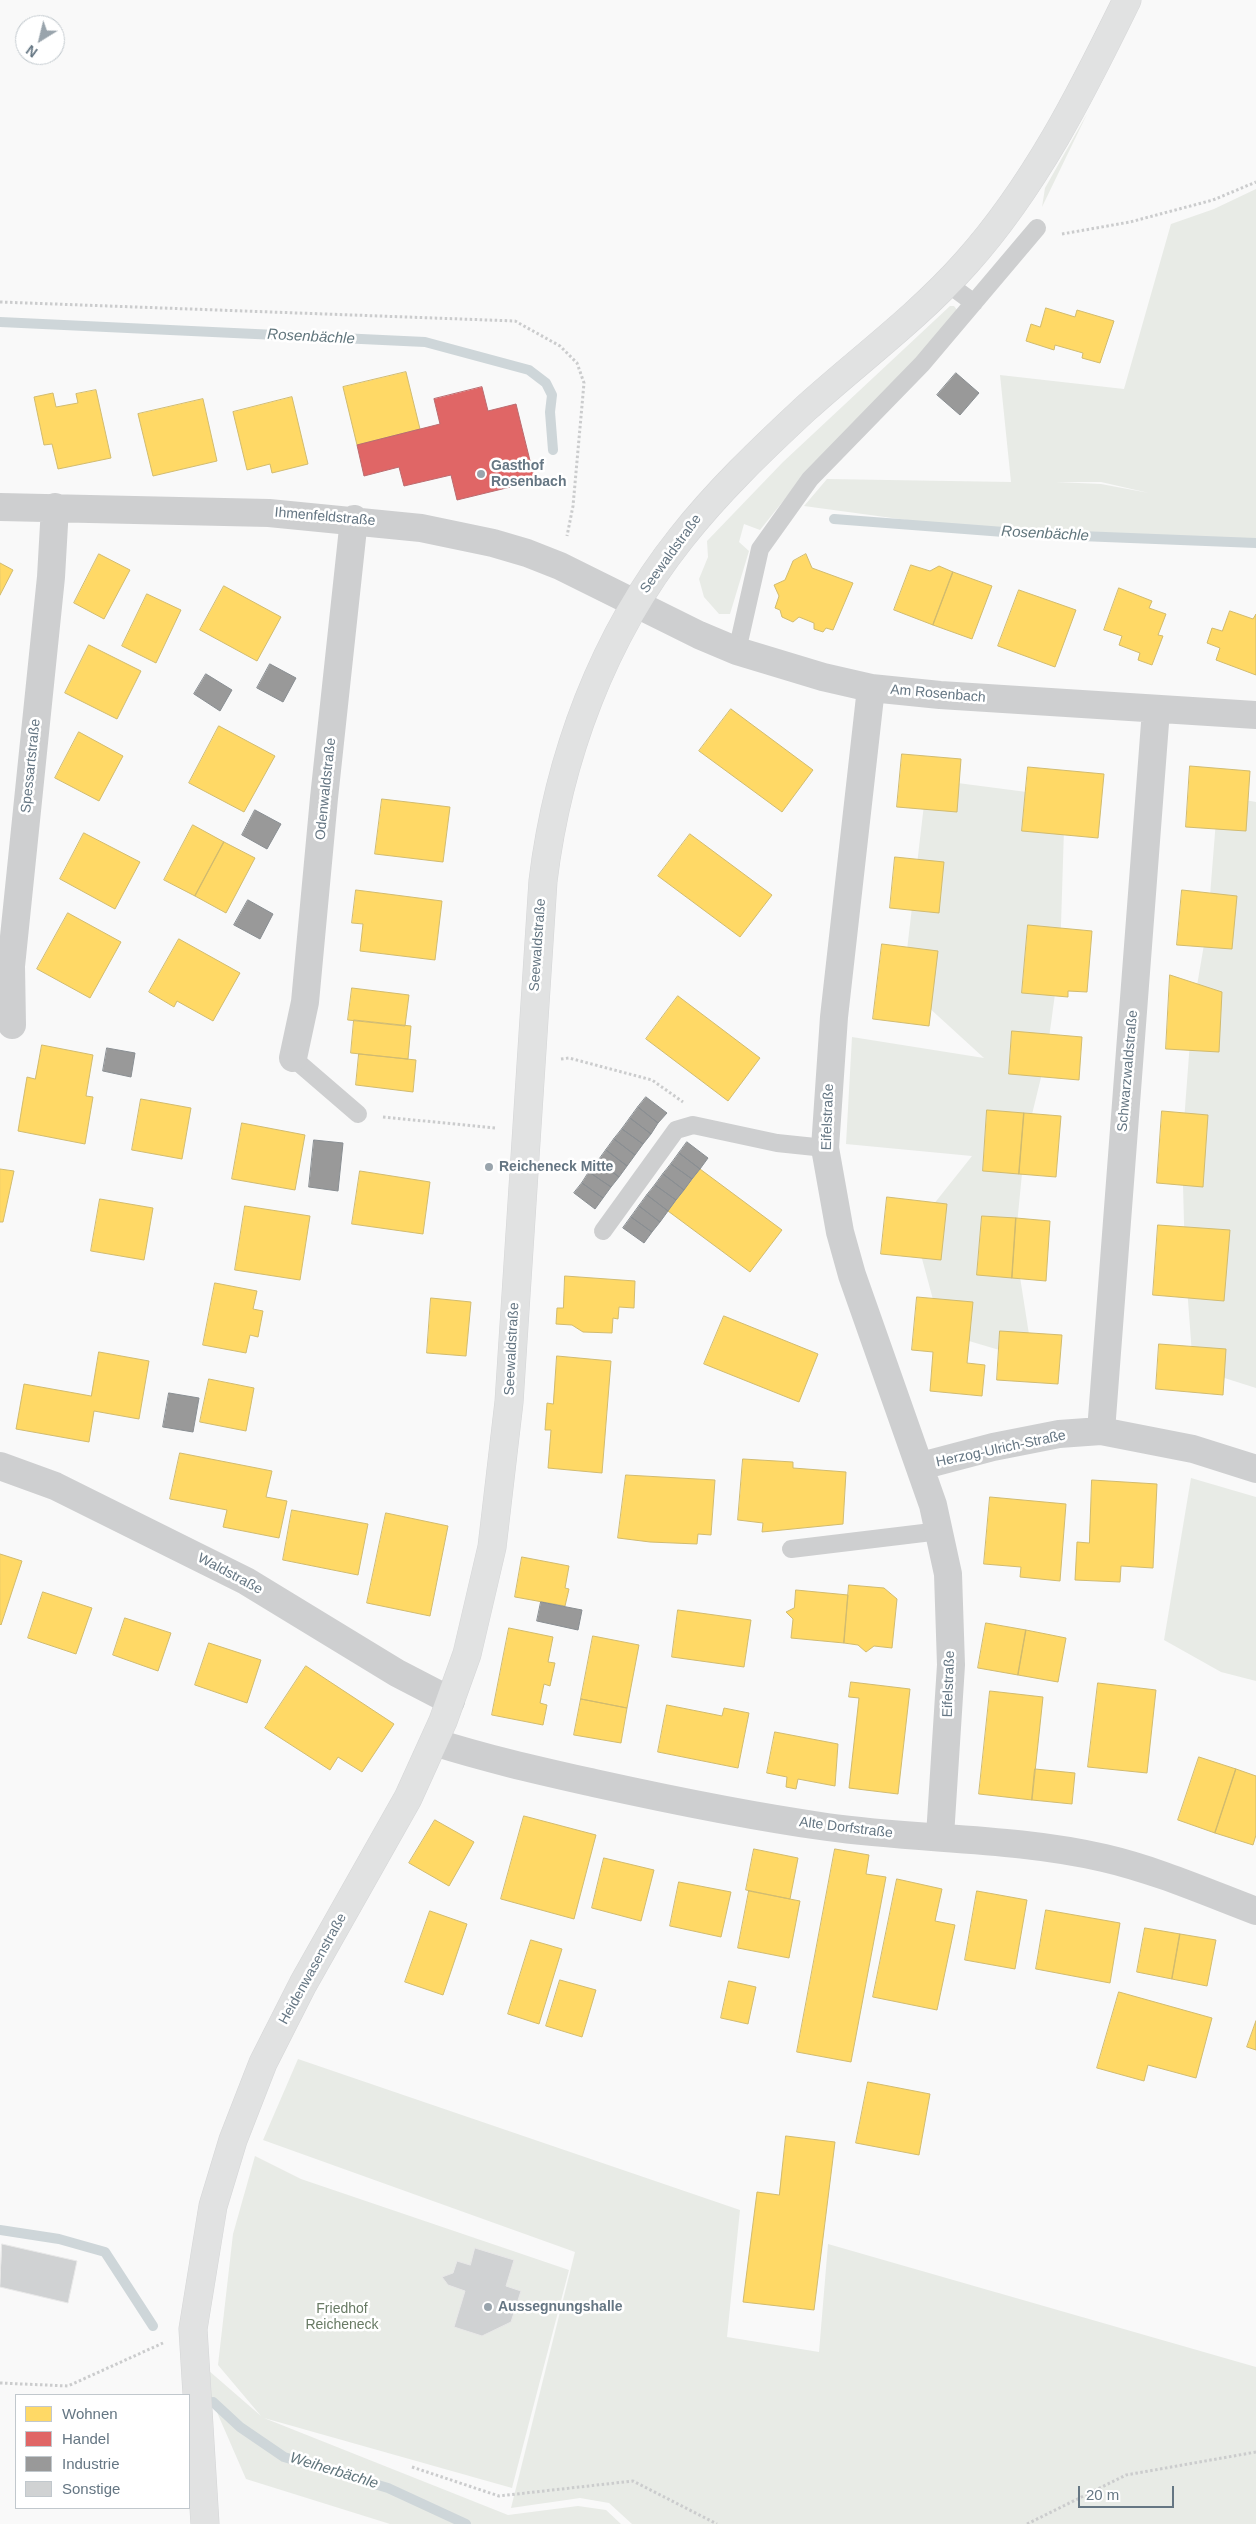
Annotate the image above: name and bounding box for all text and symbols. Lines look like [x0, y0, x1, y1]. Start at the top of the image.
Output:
north arrow [15, 15, 65, 65]
text: N [23, 42, 41, 61]
water label: Rosenbächle [267, 326, 355, 348]
place label: Gasthof Rosenbach [491, 458, 566, 491]
marker: Gasthof Rosenbach [475, 468, 487, 480]
street label: Ihmenfeldstraße [274, 504, 376, 530]
street label: Seewaldstraße [637, 511, 705, 597]
water label: Rosenbächle [1001, 523, 1089, 545]
street label: Am Rosenbach [890, 681, 986, 707]
street label: Spessartstraße [18, 718, 44, 814]
street label: Odenwaldstraße [312, 737, 340, 841]
street label: Seewaldstraße [526, 898, 550, 992]
street label: Schwarzwaldstraße [1114, 1009, 1142, 1133]
street label: Eifelstraße [818, 1083, 838, 1151]
place label: Reicheneck Mitte [499, 1159, 613, 1175]
marker: Reicheneck Mitte [483, 1161, 495, 1173]
street label: Seewaldstraße [501, 1302, 523, 1396]
street label: Herzog-Ulrich-Straße [935, 1427, 1067, 1471]
street label: Waldstraße [195, 1550, 265, 1598]
street label: Eifelstraße [939, 1650, 959, 1718]
street label: Alte Dorfstraße [798, 1814, 894, 1842]
street label: Heidenwasenstraße [275, 1910, 351, 2028]
place label: Aussegnungshalle [498, 2299, 622, 2315]
park label: Friedhof Reicheneck [305, 2301, 379, 2334]
marker: Aussegnungshalle [482, 2301, 494, 2313]
legend [15, 2394, 190, 2509]
text: Wohnen [62, 2405, 118, 2422]
text: Handel [62, 2430, 110, 2447]
water label: Weiherbächle [288, 2449, 380, 2493]
text: Industrie [62, 2455, 120, 2472]
scale bar [1081, 2476, 1177, 2508]
text: Sonstige [62, 2480, 120, 2497]
text: 20 m [1086, 2486, 1119, 2503]

